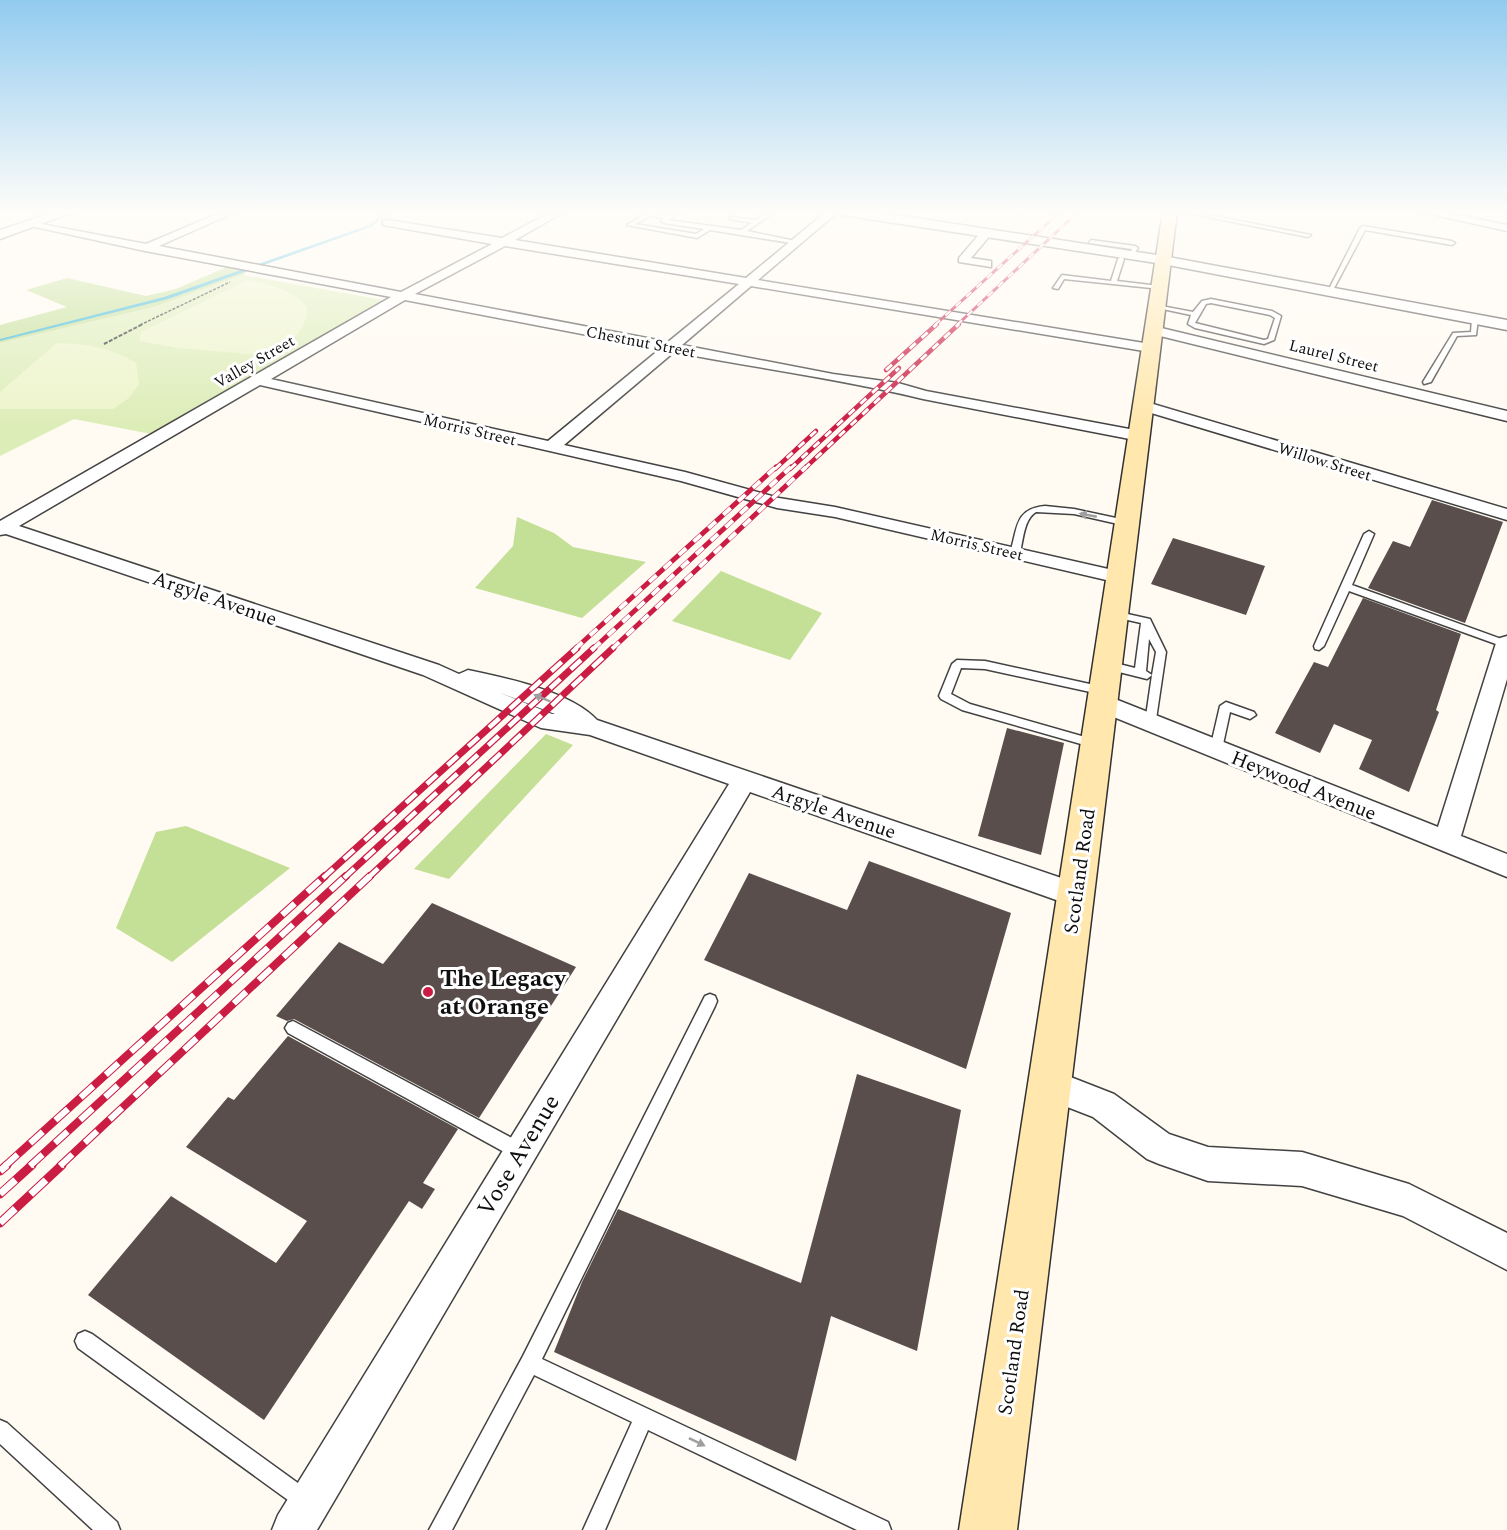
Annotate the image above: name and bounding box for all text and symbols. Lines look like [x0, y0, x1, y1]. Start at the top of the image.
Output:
street label: Chestnut Street [584, 320, 698, 364]
street label: Valley Street [210, 329, 300, 395]
street label: Laurel Street [1286, 333, 1381, 379]
street label: Morris Street [421, 408, 519, 452]
street label: Willow Street [1275, 436, 1375, 488]
one-way arrow [1078, 510, 1097, 519]
street label: Morris Street [928, 523, 1026, 567]
street label: Argyle Avenue [148, 564, 281, 634]
one-way arrow [532, 693, 550, 703]
street label: Heywood Avenue [1226, 743, 1381, 829]
street label: Argyle Avenue [767, 777, 900, 847]
street label: Scotland Road [1056, 806, 1104, 936]
place label: The Legacy at Orange [440, 961, 567, 1025]
marker: The Legacy at Orange [421, 985, 435, 999]
street label: Vose Avenue [468, 1088, 569, 1223]
street label: Scotland Road [990, 1287, 1038, 1417]
one-way arrow [688, 1438, 705, 1447]

